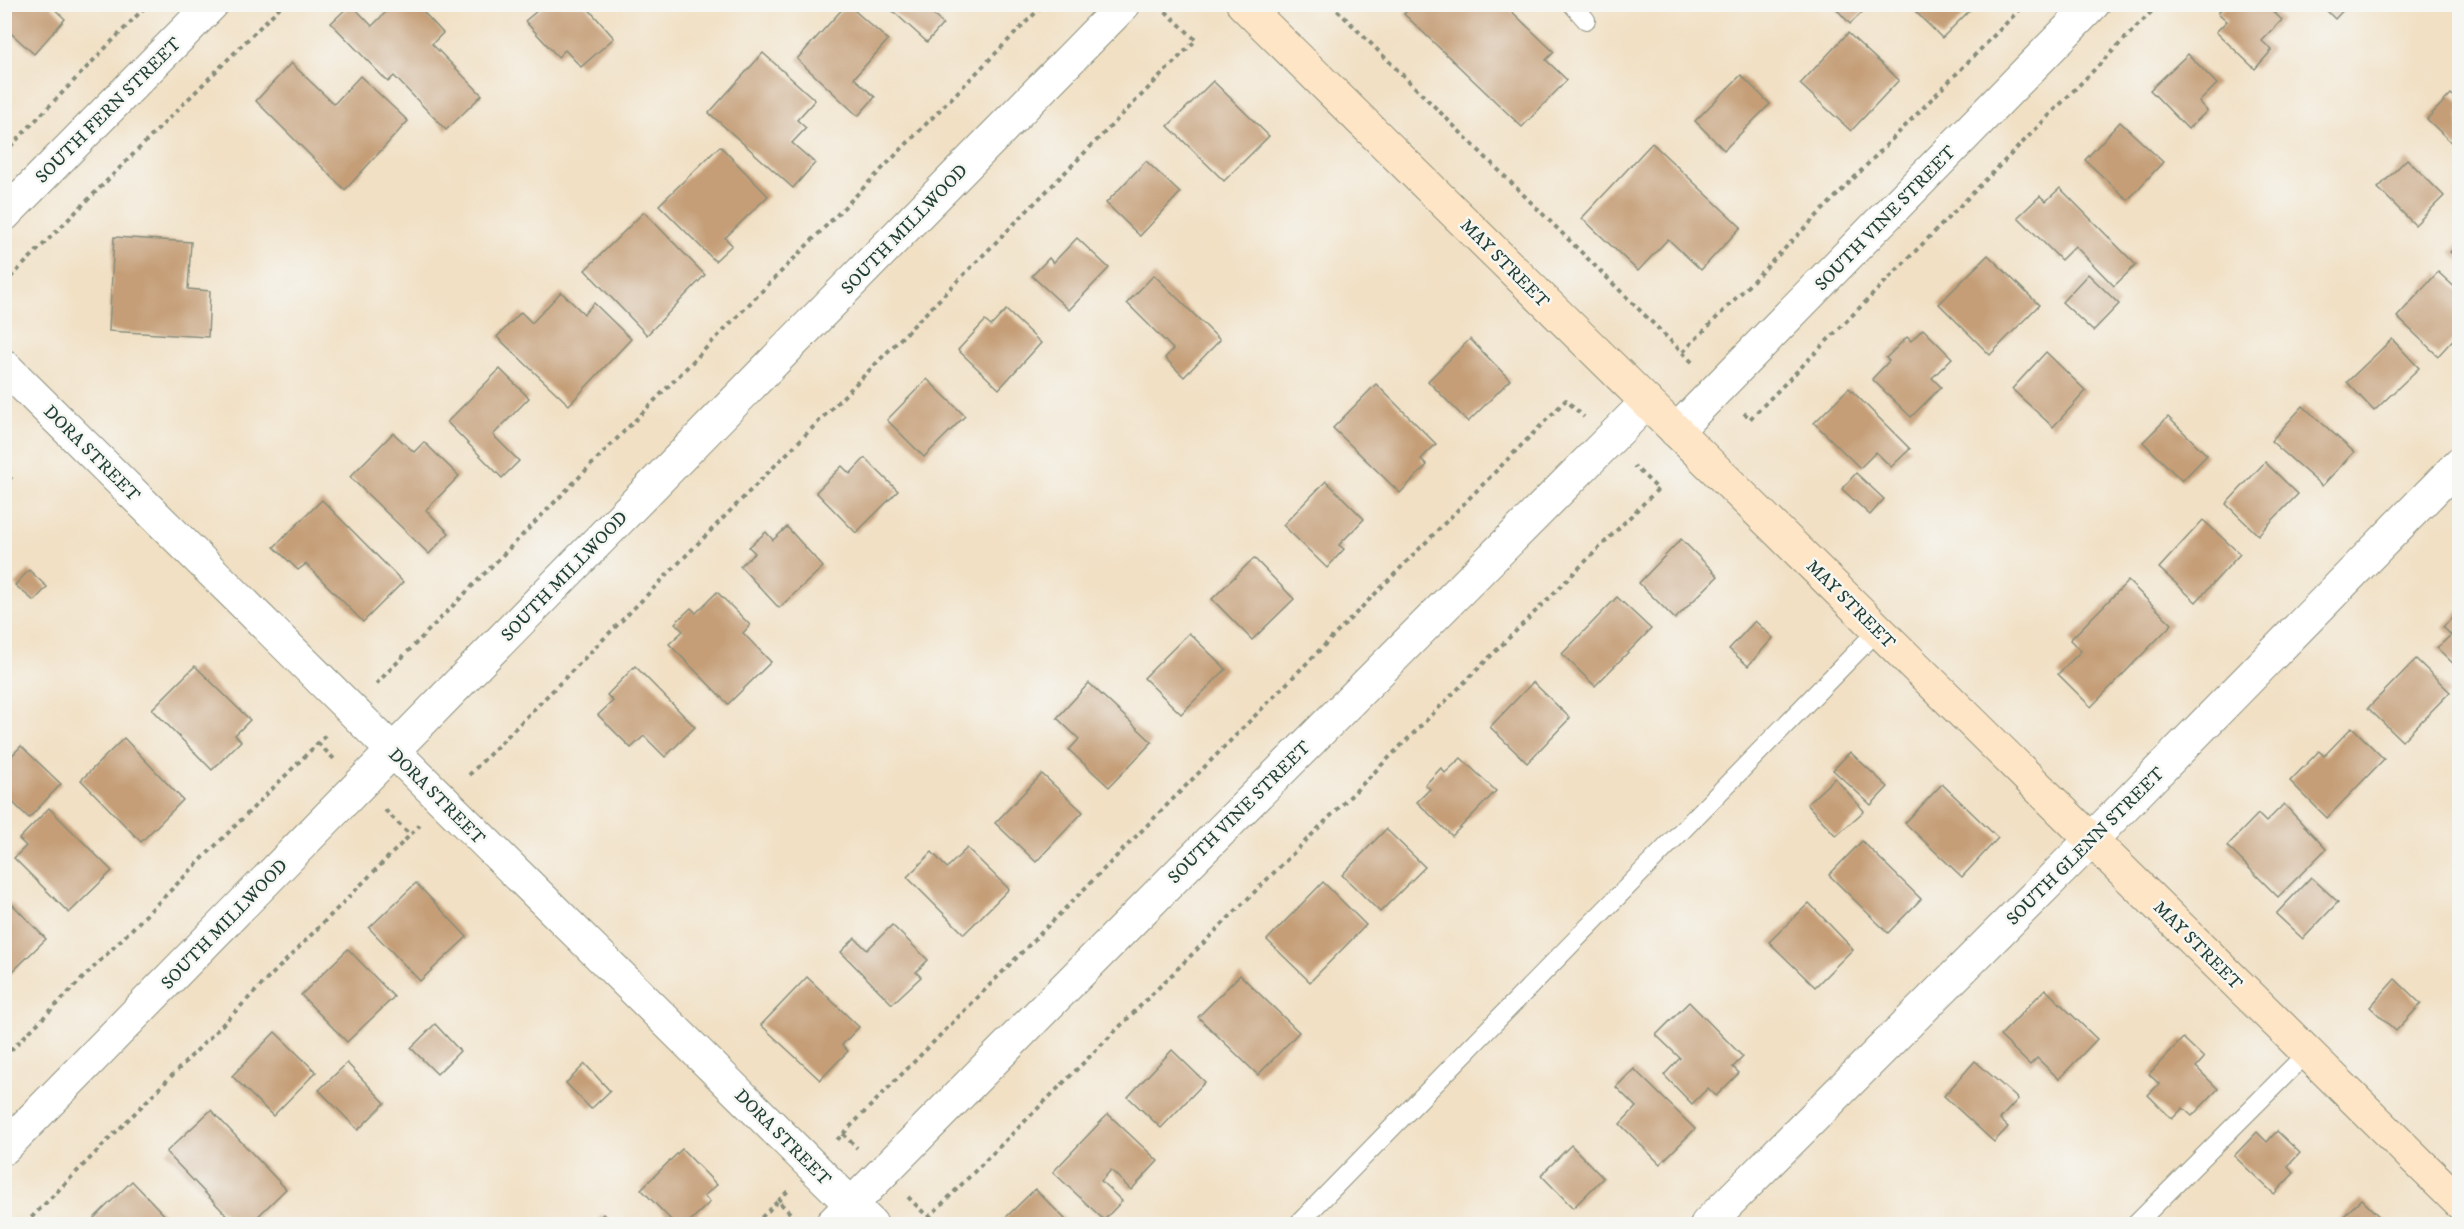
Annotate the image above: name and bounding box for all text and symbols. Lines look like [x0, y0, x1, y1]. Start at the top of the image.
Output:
street label: SOUTH FERN STREET [31, 33, 186, 188]
street label: SOUTH VINE STREET [1811, 141, 1961, 296]
street label: SOUTH MILLWOOD [837, 160, 973, 299]
street label: MAY STREET [1455, 215, 1554, 313]
street label: DORA STREET [38, 401, 144, 507]
street label: SOUTH MILLWOOD [497, 507, 633, 646]
street label: MAY STREET [1801, 556, 1900, 654]
street label: SOUTH VINE STREET [1164, 736, 1316, 889]
street label: DORA STREET [383, 744, 489, 850]
street label: SOUTH GLENN STREET [2002, 763, 2170, 930]
street label: SOUTH MILLWOOD [157, 855, 293, 994]
street label: MAY STREET [2148, 897, 2247, 995]
street label: DORA STREET [729, 1085, 835, 1191]

